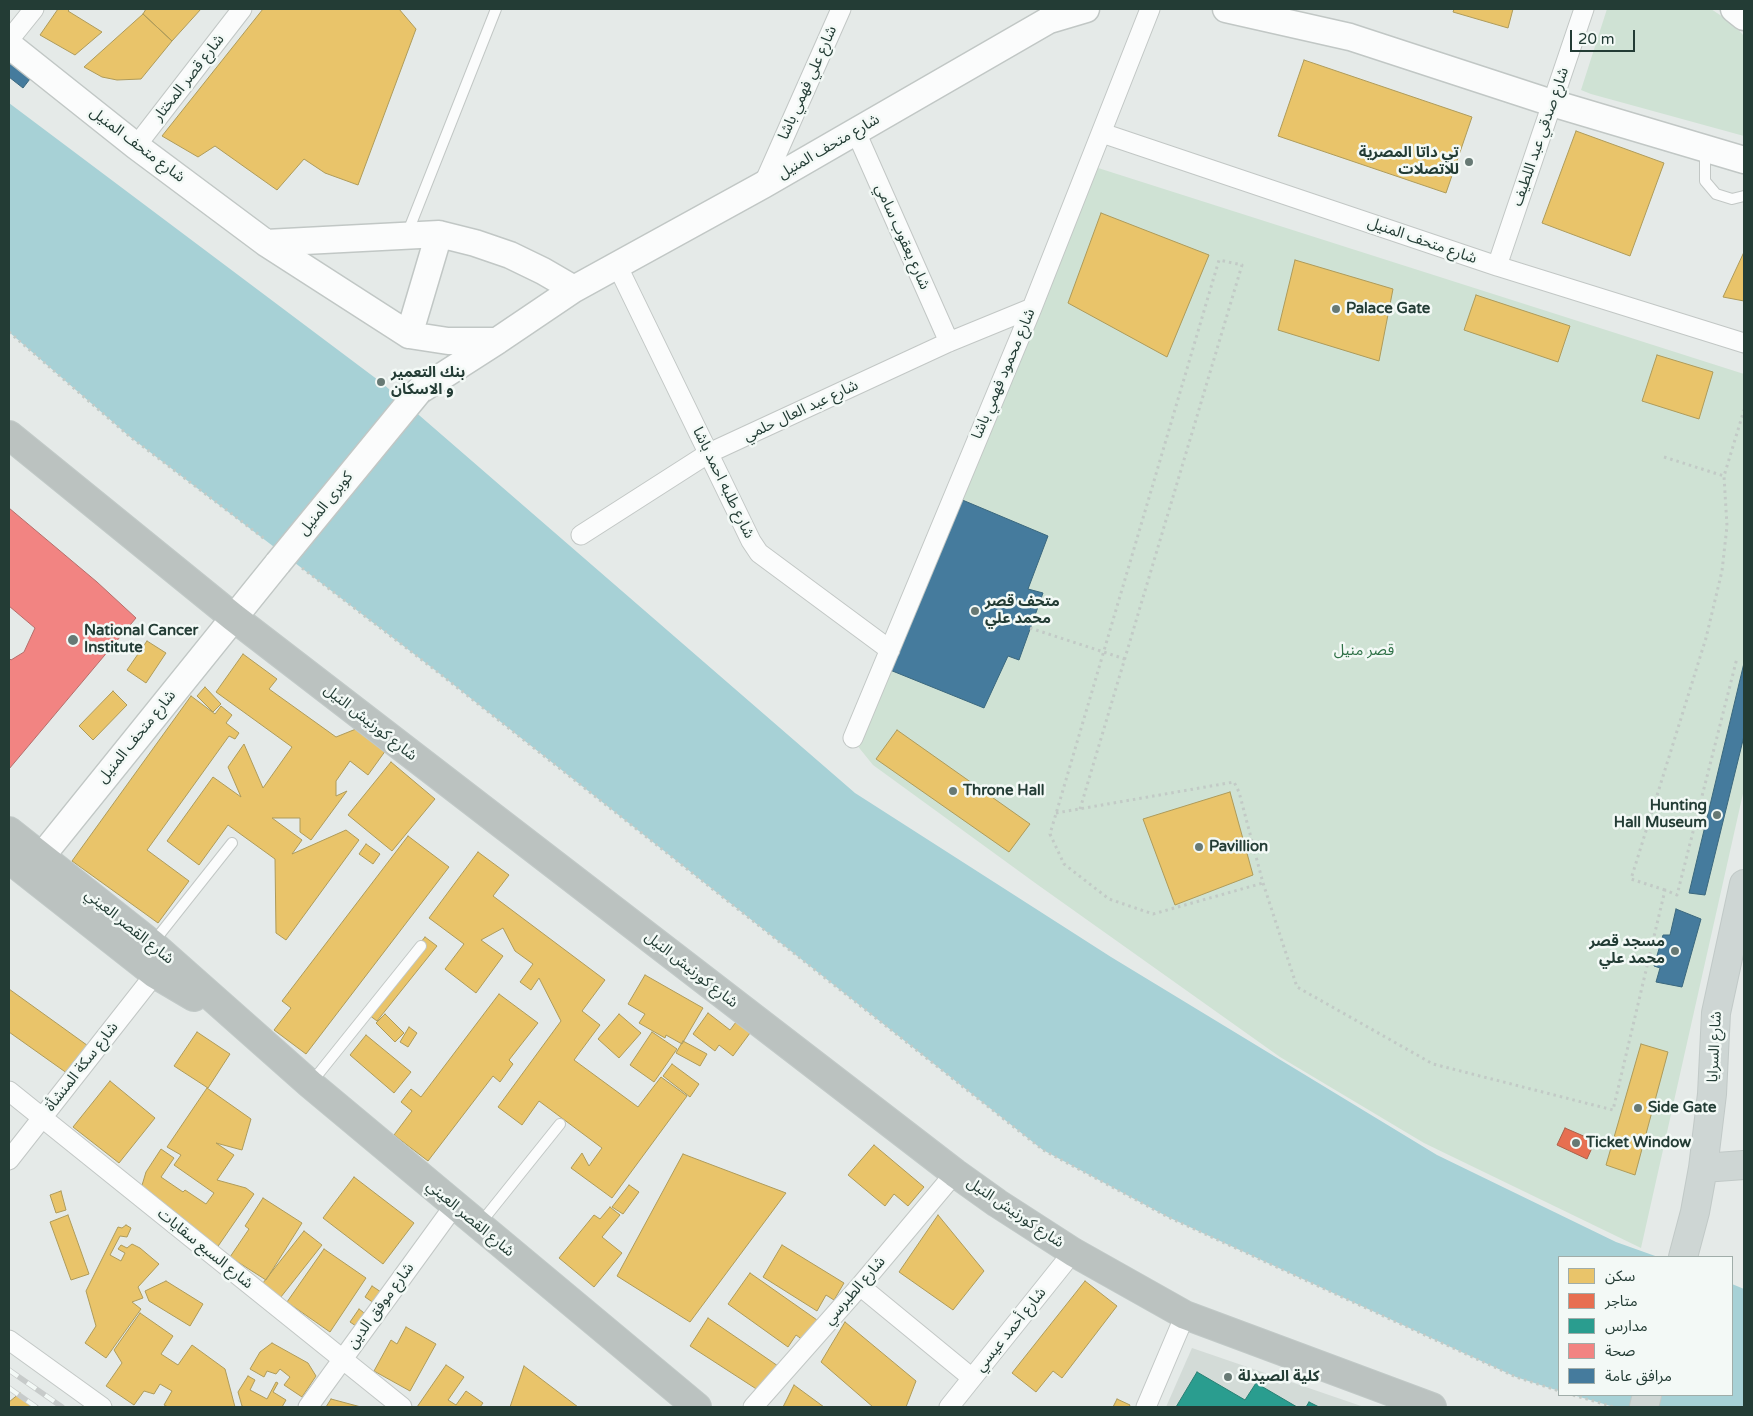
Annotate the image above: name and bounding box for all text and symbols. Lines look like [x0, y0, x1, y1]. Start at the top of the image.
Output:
scale bar [1573, 20, 1638, 52]
street label: شارع علي فهمي باشا [775, 23, 841, 143]
text: 20 m [1578, 30, 1615, 48]
street label: شارع قصر المختار [150, 31, 228, 125]
street label: شارع صدقي عبد اللطيف [1509, 65, 1573, 209]
street label: شارع متحف المنيل [86, 103, 188, 187]
street label: شارع متحف المنيل [775, 111, 883, 183]
place label: تي داتا المصرية للاتصلات [1359, 144, 1459, 179]
marker: تي داتا المصرية للاتصلات [1463, 156, 1475, 168]
street label: شارع يعقوب سامي [871, 181, 933, 293]
street label: شارع متحف المنيل [1365, 214, 1479, 268]
place label: Palace Gate [1346, 300, 1430, 318]
marker: Palace Gate [1330, 303, 1342, 315]
street label: شارع محمود فهمي باشا [968, 306, 1040, 442]
place label: بنك التعمير و الاسكان [391, 364, 465, 399]
marker: بنك التعمير و الاسكان [375, 376, 387, 388]
street label: شارع عبد العال حلمي [741, 376, 861, 446]
street label: شارع طلبه احمد باشا [688, 424, 758, 542]
street label: كوبرى المنيل [295, 469, 357, 539]
place label: متحف قصر محمد علي [985, 593, 1060, 628]
marker: متحف قصر محمد علي [969, 605, 981, 617]
place label: National Cancer Institute [84, 622, 198, 657]
marker: National Cancer Institute [66, 633, 80, 647]
park label: قصر منيل [1334, 642, 1394, 660]
street label: شارع كورنيش النيل [320, 681, 420, 765]
street label: شارع متحف المنيل [94, 687, 180, 787]
place label: Throne Hall [963, 782, 1045, 800]
marker: Throne Hall [947, 785, 959, 797]
place label: Hunting Hall Museum [1614, 797, 1707, 832]
marker: Hunting Hall Museum [1711, 809, 1723, 821]
place label: Pavillion [1209, 838, 1268, 856]
marker: Pavillion [1193, 841, 1205, 853]
street label: شارع القصر العيني [81, 886, 177, 968]
street label: شارع كورنيش النيل [641, 928, 741, 1012]
place label: مسجد قصر محمد علي [1589, 933, 1665, 968]
marker: مسجد قصر محمد علي [1669, 945, 1681, 957]
street label: شارع السرايا [1704, 1011, 1726, 1083]
street label: شارع سكة المنشأة [42, 1019, 122, 1115]
place label: Side Gate [1648, 1099, 1716, 1117]
marker: Side Gate [1632, 1102, 1644, 1114]
place label: Ticket Window [1586, 1134, 1691, 1152]
marker: Ticket Window [1570, 1137, 1582, 1149]
street label: شارع كورنيش النيل [963, 1174, 1067, 1252]
street label: شارع القصر العيني [422, 1177, 518, 1261]
street label: شارع السبع سقايات [154, 1205, 256, 1293]
street label: شارع الطبرسي [820, 1253, 890, 1329]
legend [1558, 1256, 1733, 1396]
street label: شارع موفق الدين [344, 1260, 418, 1352]
text: سكن [1605, 1267, 1635, 1285]
street label: شارع أحمد عيسي [972, 1284, 1050, 1376]
text: متاجر [1605, 1292, 1638, 1310]
text: مدارس [1605, 1317, 1648, 1335]
text: صحة [1605, 1342, 1635, 1360]
text: مرافق عامة [1605, 1367, 1672, 1385]
place label: كلية الصيدلة [1238, 1368, 1319, 1386]
marker: كلية الصيدلة [1222, 1371, 1234, 1383]

